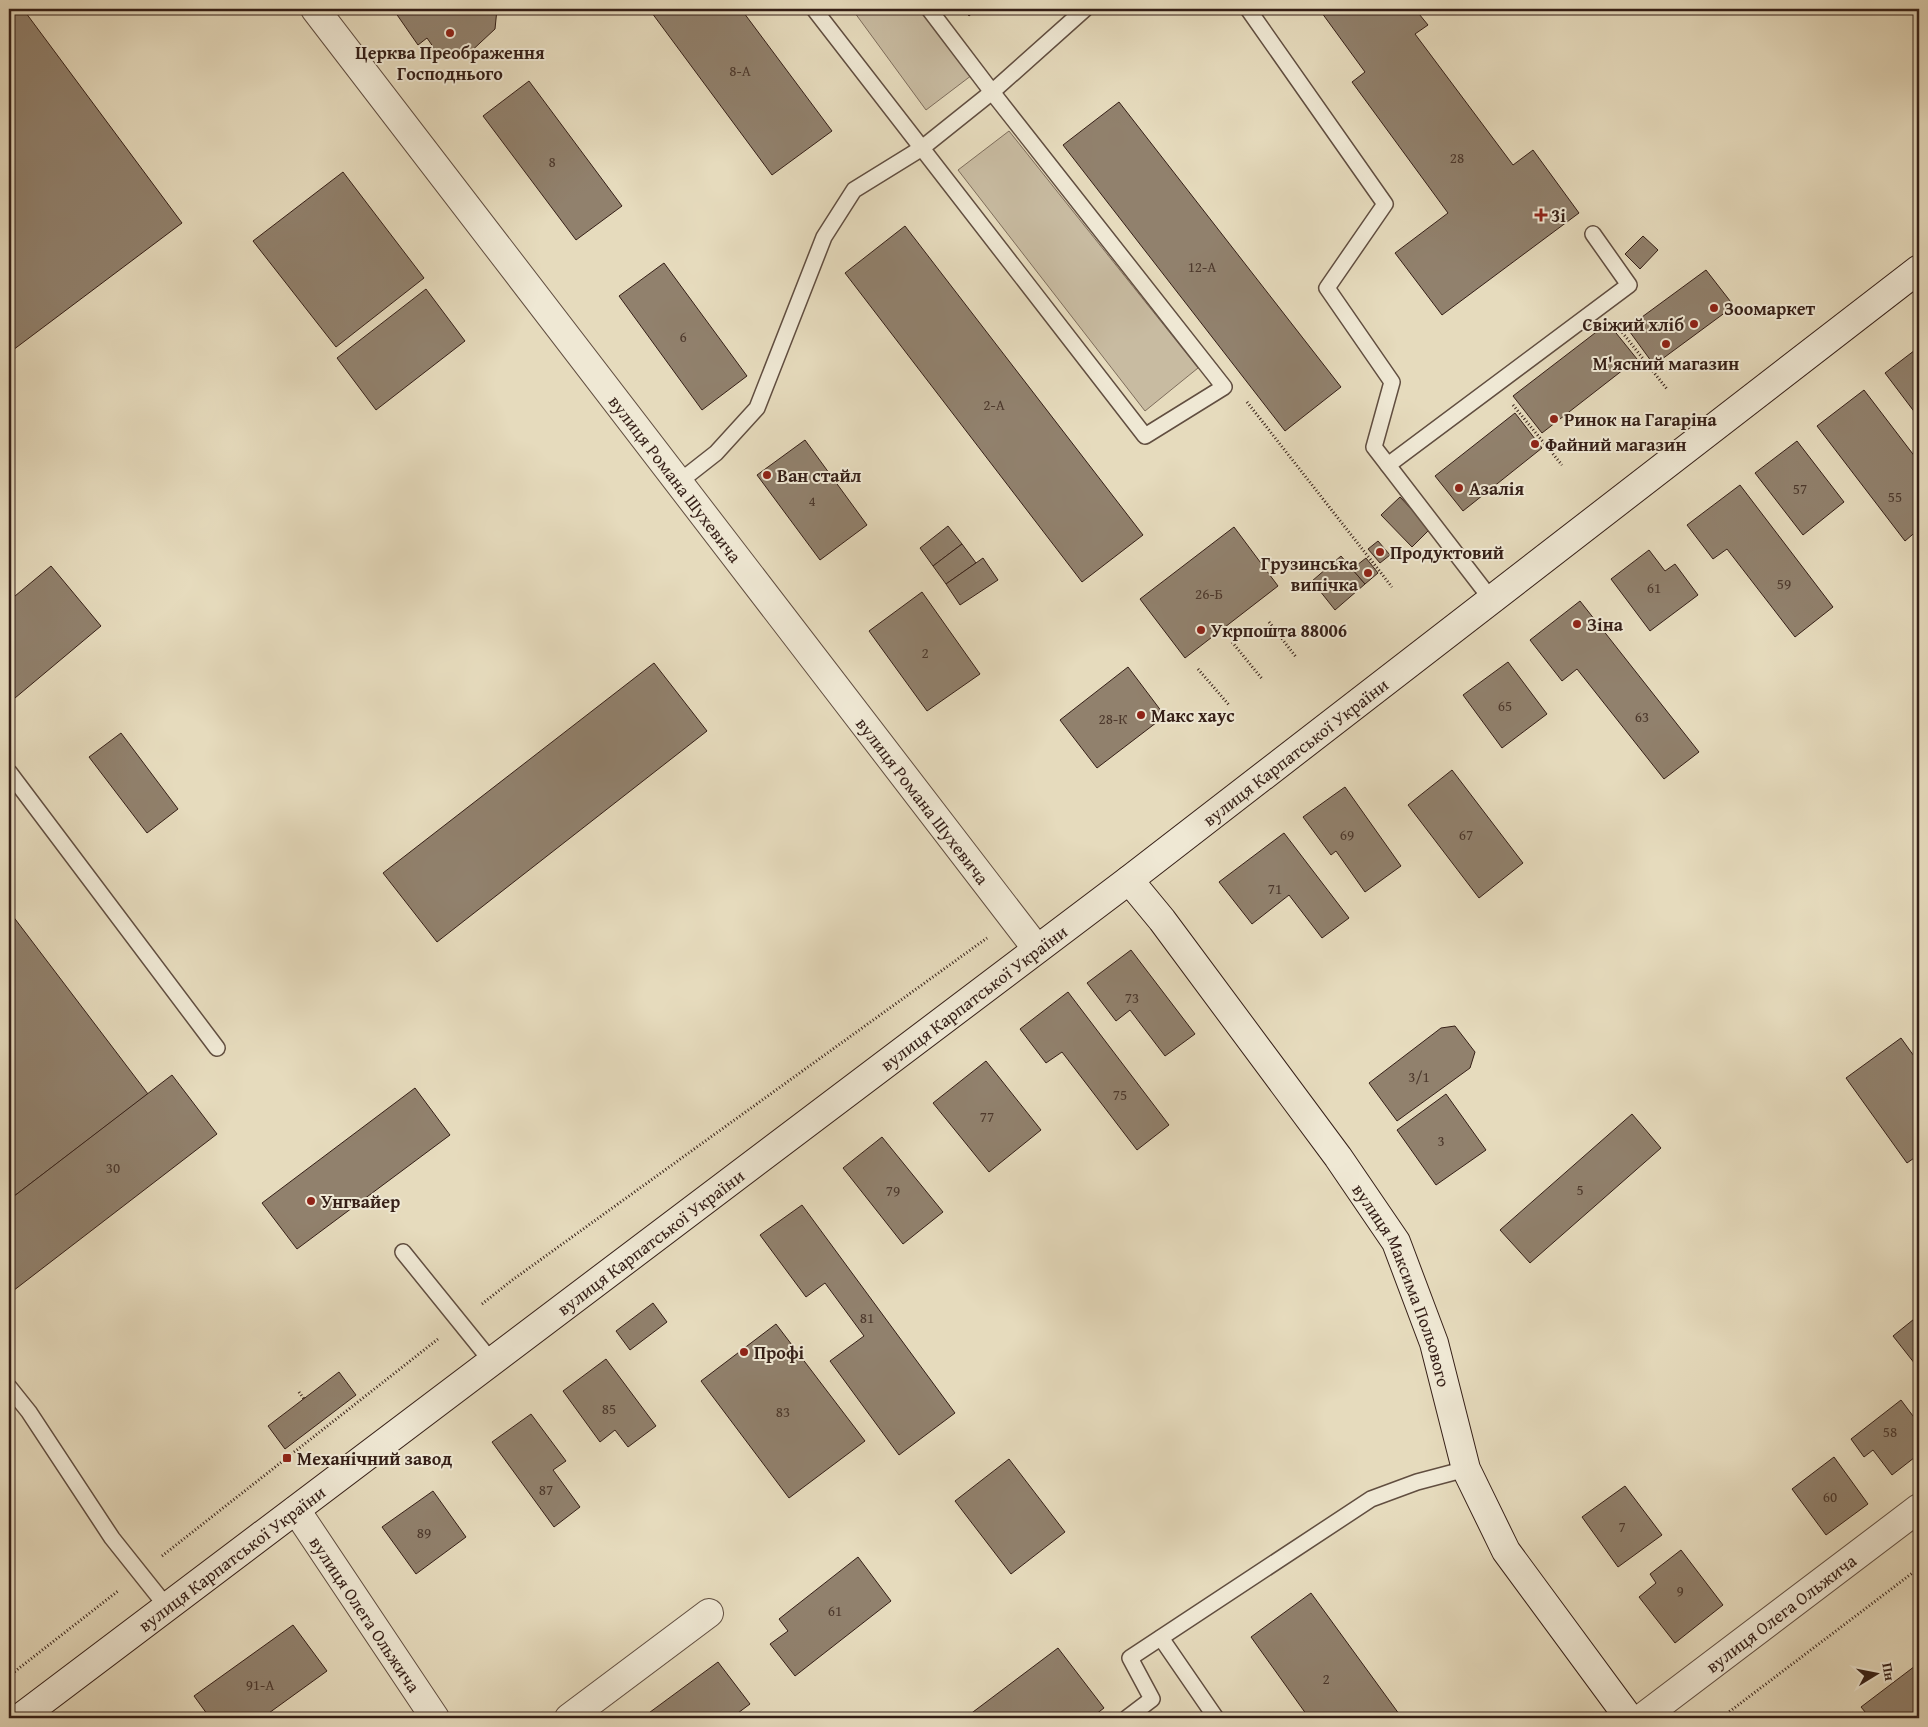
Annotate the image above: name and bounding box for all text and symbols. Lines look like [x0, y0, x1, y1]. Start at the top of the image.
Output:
marker: Церква Преображення Господнього [444, 27, 456, 39]
place label: Церква Преображення Господнього [355, 39, 545, 87]
house number: 8-А [729, 60, 751, 81]
house number: 28 [1450, 147, 1464, 168]
house number: 8 [548, 151, 556, 172]
place label: 3і [1551, 202, 1566, 229]
marker: 3і [1535, 209, 1547, 221]
house number: 12-А [1188, 256, 1216, 277]
place label: Зоомаркет [1724, 295, 1815, 322]
marker: Зоомаркет [1708, 302, 1720, 314]
place label: Свіжий хліб [1583, 311, 1684, 338]
marker: Свіжий хліб [1688, 318, 1700, 330]
house number: 6 [679, 326, 687, 347]
marker: М'ясний магазин [1660, 338, 1672, 350]
place label: М'ясний магазин [1593, 350, 1739, 377]
street label: вулиця Романа Шухевича [603, 389, 749, 568]
house number: 2-А [983, 394, 1005, 415]
place label: Ринок на Гагаріна [1564, 406, 1718, 433]
marker: Ринок на Гагаріна [1548, 413, 1560, 425]
place label: Файний магазин [1545, 431, 1686, 458]
marker: Файний магазин [1529, 438, 1541, 450]
place label: Ван стайл [777, 462, 862, 489]
marker: Ван стайл [761, 469, 773, 481]
place label: Азалія [1469, 475, 1524, 502]
house number: 57 [1793, 478, 1807, 499]
marker: Азалія [1453, 482, 1465, 494]
house number: 55 [1888, 486, 1902, 507]
house number: 4 [808, 490, 816, 511]
place label: Продуктовий [1390, 539, 1504, 566]
marker: Продуктовий [1374, 546, 1386, 558]
place label: Грузинська випічка [1261, 550, 1359, 598]
marker: Грузинська випічка [1362, 567, 1374, 579]
house number: 59 [1777, 573, 1791, 594]
house number: 61 [1647, 577, 1661, 598]
house number: 26-Б [1195, 583, 1223, 604]
place label: Зіна [1587, 611, 1624, 638]
place label: Укрпошта 88006 [1211, 617, 1347, 644]
marker: Зіна [1571, 618, 1583, 630]
marker: Укрпошта 88006 [1195, 624, 1207, 636]
house number: 2 [921, 642, 929, 663]
street label: вулиця Карпатської України [1196, 671, 1394, 832]
house number: 65 [1498, 695, 1512, 716]
place label: Макс хаус [1151, 702, 1235, 729]
house number: 63 [1635, 706, 1649, 727]
house number: 28-К [1099, 708, 1128, 729]
marker: Макс хаус [1135, 709, 1147, 721]
street label: вулиця Романа Шухевича [850, 711, 996, 890]
house number: 69 [1340, 824, 1354, 845]
house number: 67 [1459, 824, 1473, 845]
house number: 71 [1268, 878, 1282, 899]
street label: вулиця Карпатської України [874, 918, 1073, 1077]
house number: 73 [1125, 987, 1139, 1008]
house number: 3/1 [1408, 1066, 1430, 1087]
house number: 75 [1113, 1084, 1127, 1105]
house number: 77 [980, 1106, 994, 1127]
house number: 3 [1437, 1130, 1445, 1151]
house number: 30 [106, 1157, 120, 1178]
street label: вулиця Карпатської України [551, 1162, 750, 1321]
street label: вулиця Максима Польового [1346, 1178, 1458, 1390]
house number: 5 [1576, 1179, 1584, 1200]
house number: 79 [886, 1180, 900, 1201]
place label: Унгвайер [321, 1188, 400, 1215]
marker: Унгвайер [305, 1195, 317, 1207]
house number: 81 [860, 1307, 874, 1328]
place label: Профі [754, 1339, 805, 1366]
marker: Профі [738, 1346, 750, 1358]
house number: 85 [602, 1398, 616, 1419]
house number: 83 [776, 1401, 790, 1422]
house number: 58 [1883, 1421, 1897, 1442]
place label: Механічний завод [297, 1445, 452, 1472]
marker: Механічний завод [281, 1452, 293, 1464]
street label: вулиця Карпатської України [132, 1478, 331, 1638]
house number: 87 [539, 1479, 553, 1500]
house number: 60 [1823, 1486, 1837, 1507]
house number: 7 [1618, 1516, 1626, 1537]
house number: 89 [417, 1522, 431, 1543]
street label: вулиця Олега Ольжича [303, 1530, 428, 1698]
street label: вулиця Олега Ольжича [1700, 1547, 1862, 1679]
house number: 9 [1676, 1580, 1684, 1601]
house number: 61 [828, 1600, 842, 1621]
north arrow [1850, 1650, 1900, 1700]
text: Пн [1877, 1661, 1900, 1683]
house number: 2 [1322, 1668, 1330, 1689]
house number: 91-А [246, 1674, 274, 1695]

